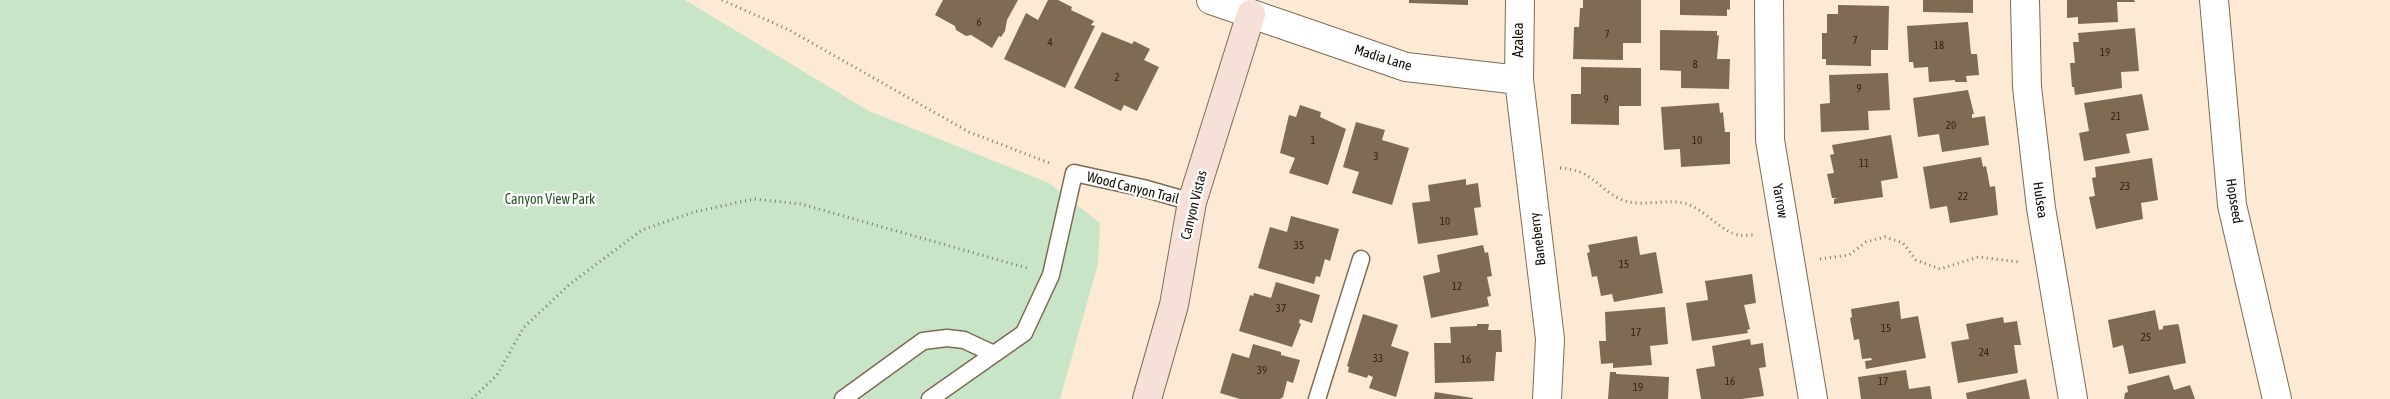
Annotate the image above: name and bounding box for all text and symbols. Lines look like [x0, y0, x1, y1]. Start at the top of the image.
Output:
house number: 6 [976, 16, 982, 30]
street label: Azalea [1511, 23, 1527, 57]
house number: 7 [1604, 28, 1610, 42]
house number: 7 [1852, 34, 1858, 48]
house number: 4 [1047, 36, 1053, 50]
house number: 18 [1934, 39, 1944, 53]
street label: Madia Lane [1352, 41, 1414, 75]
house number: 19 [2100, 46, 2110, 60]
house number: 8 [1692, 58, 1698, 72]
house number: 2 [1114, 71, 1120, 85]
house number: 9 [1856, 82, 1862, 96]
house number: 9 [1603, 93, 1609, 107]
house number: 21 [2111, 110, 2121, 124]
house number: 20 [1946, 119, 1956, 133]
house number: 1 [1310, 134, 1316, 148]
house number: 10 [1692, 134, 1702, 148]
house number: 3 [1373, 150, 1379, 164]
house number: 11 [1859, 157, 1869, 171]
street label: Wood Canyon Trail [1085, 168, 1181, 208]
street label: Canyon Vistas [1177, 169, 1211, 241]
street label: Hopseed [2222, 177, 2246, 225]
house number: 23 [2120, 180, 2130, 194]
street label: Hulsea [2029, 181, 2051, 219]
street label: Yarrow [1769, 182, 1791, 220]
house number: 22 [1958, 190, 1968, 204]
park label: Canyon View Park [505, 192, 595, 208]
street label: Baneberry [1526, 212, 1550, 266]
house number: 10 [1440, 215, 1450, 229]
house number: 35 [1294, 239, 1304, 253]
house number: 15 [1619, 258, 1629, 272]
house number: 12 [1452, 280, 1462, 294]
house number: 37 [1276, 302, 1286, 316]
house number: 15 [1881, 322, 1891, 336]
house number: 17 [1631, 326, 1641, 340]
house number: 25 [2141, 331, 2151, 345]
house number: 24 [1979, 346, 1989, 360]
house number: 33 [1373, 352, 1383, 366]
house number: 16 [1461, 353, 1471, 367]
house number: 39 [1257, 364, 1267, 378]
house number: 16 [1725, 375, 1735, 389]
house number: 17 [1878, 375, 1888, 389]
house number: 19 [1633, 381, 1643, 395]

